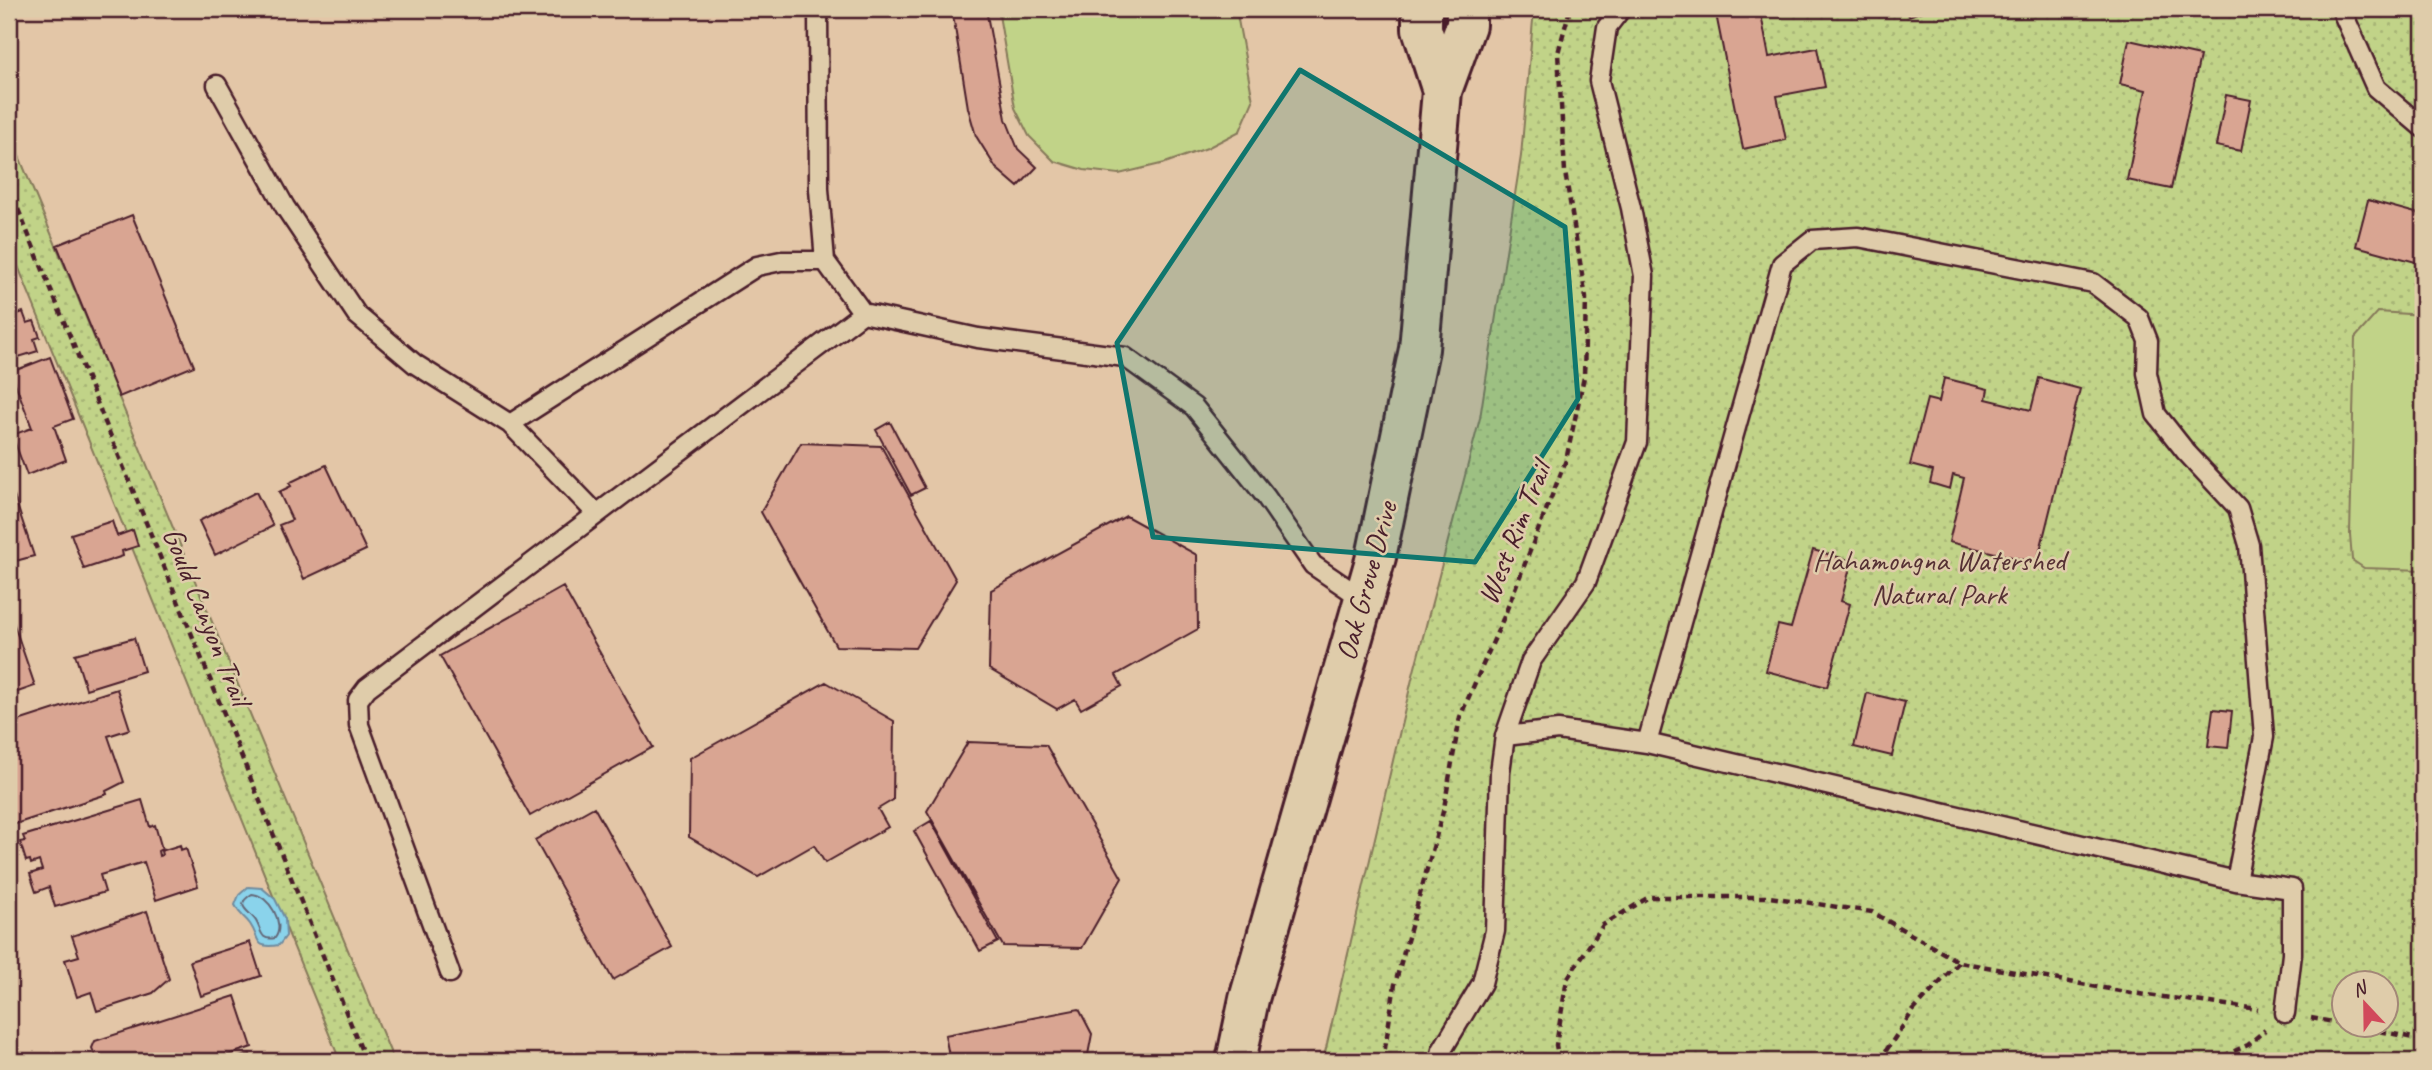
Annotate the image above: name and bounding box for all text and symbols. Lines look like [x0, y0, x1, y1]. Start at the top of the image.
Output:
street label: West Rim Trail [1468, 452, 1562, 610]
street label: Oak Grove Drive [1327, 495, 1406, 665]
street label: Gould Canyon Trail [154, 522, 262, 715]
park label: Hahamongna Watershed Natural Park [1813, 541, 2069, 613]
north arrow [2330, 968, 2400, 1038]
text: N [2349, 975, 2372, 1002]

